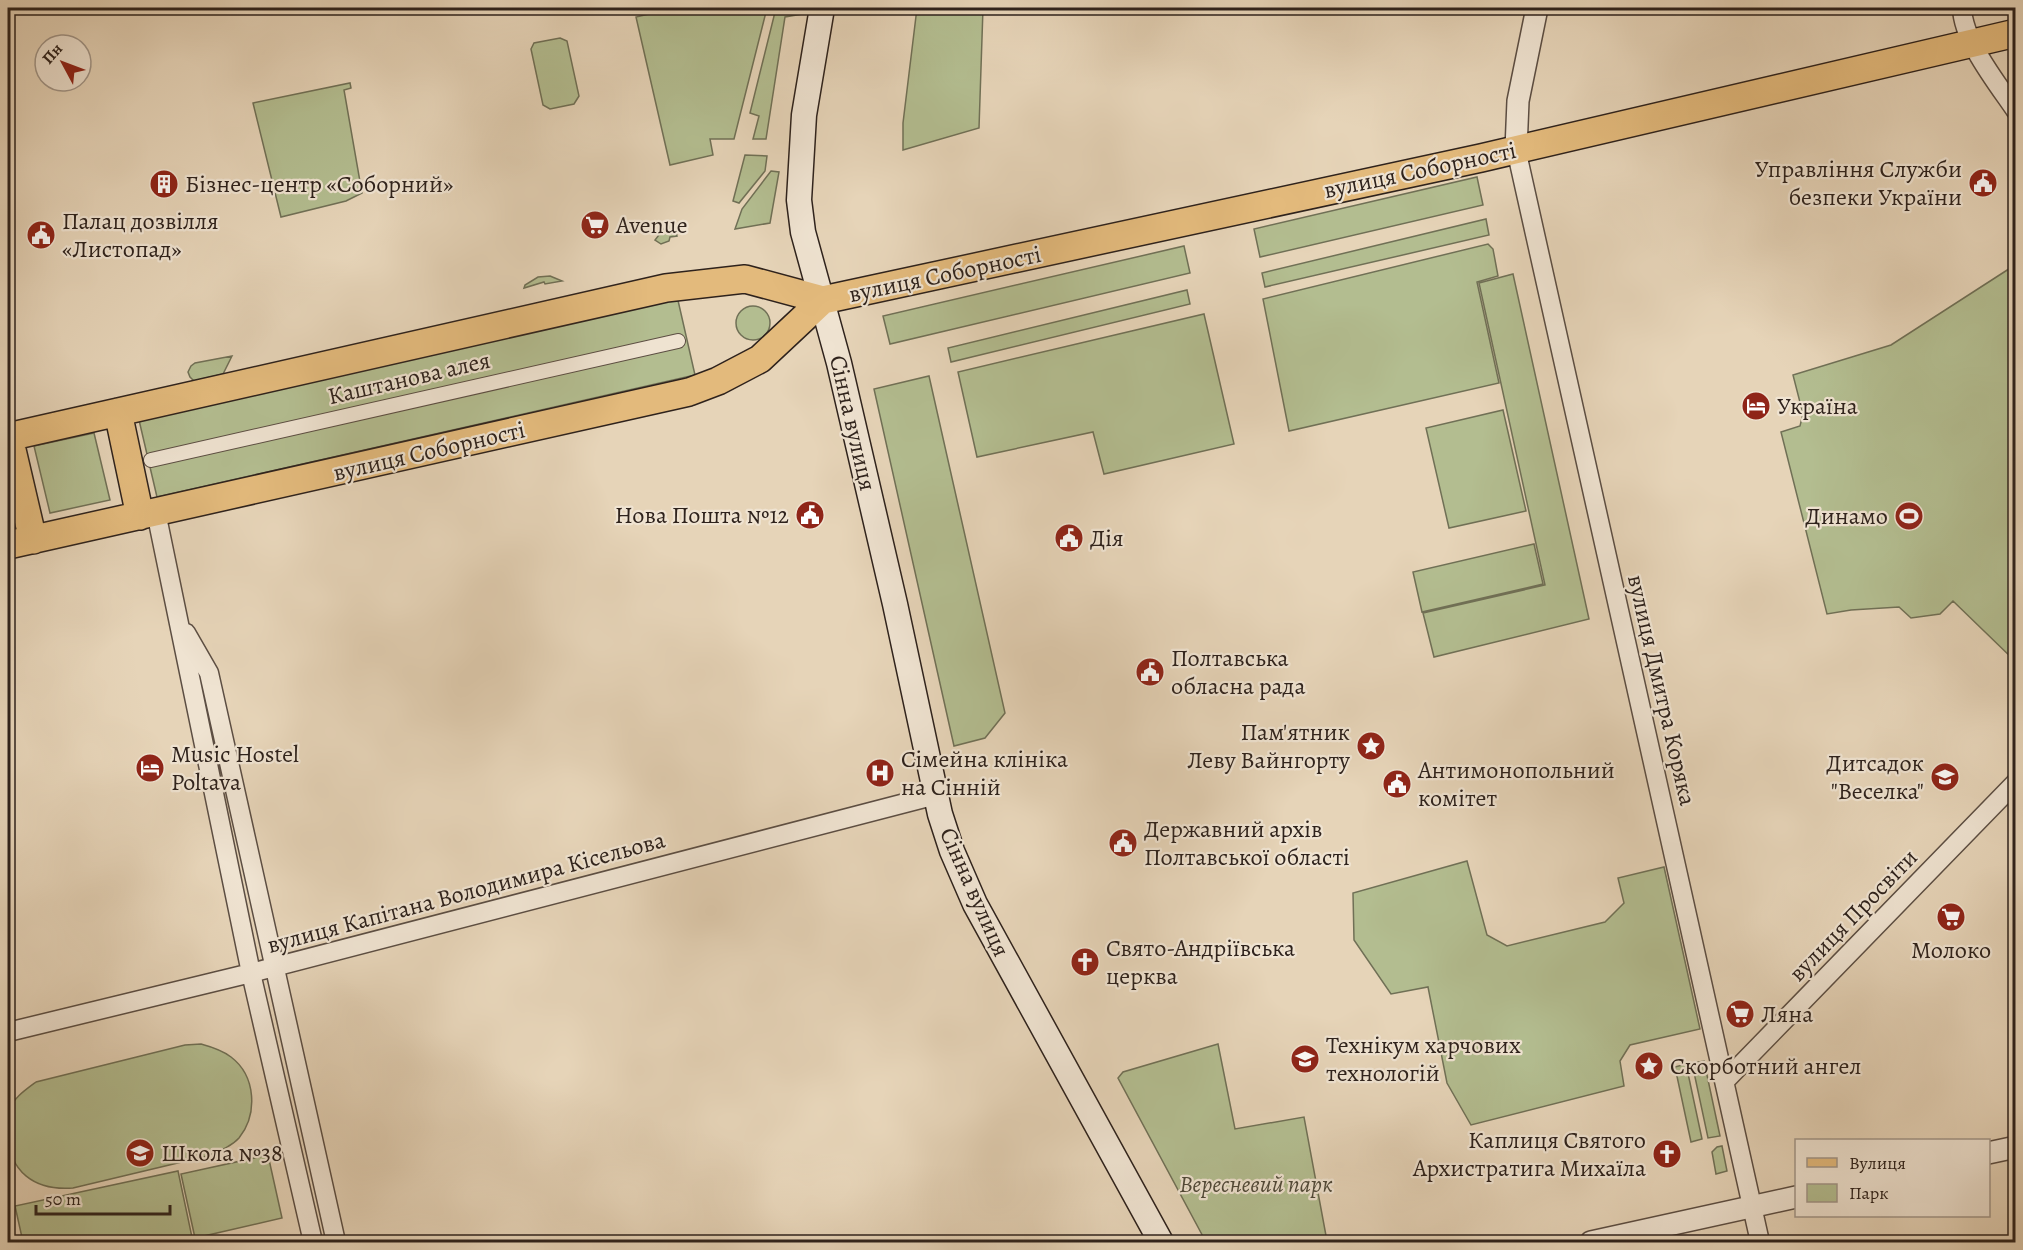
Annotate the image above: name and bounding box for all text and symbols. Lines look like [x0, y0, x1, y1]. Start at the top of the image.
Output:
north arrow [33, 33, 93, 93]
text: Пн [37, 39, 68, 69]
street label: вулиця Соборності [1321, 134, 1519, 206]
place label: Управління Служби безпеки України [1755, 153, 1962, 213]
public building icon: Управління Служби безпеки України [1967, 167, 1999, 199]
building icon: Бізнес-центр «Соборний» [148, 168, 180, 200]
place label: Бізнес-центр «Соборний» [185, 168, 453, 200]
place label: Палац дозвілля «Листопад» [62, 205, 219, 265]
supermarket icon: Avenue [579, 209, 611, 241]
place label: Avenue [615, 209, 687, 241]
public building icon: Палац дозвілля «Листопад» [25, 219, 57, 251]
street label: вулиця Соборності [846, 238, 1044, 310]
street label: Каштанова алея [325, 344, 493, 412]
street label: Сінна вулиця [822, 352, 884, 494]
hotel icon: Україна [1740, 390, 1772, 422]
place label: Україна [1777, 390, 1858, 422]
street label: вулиця Соборності [330, 413, 528, 489]
place label: Нова Пошта №12 [615, 499, 789, 531]
public building icon: Нова Пошта №12 [794, 499, 826, 531]
place label: Динамо [1805, 500, 1888, 532]
sports icon: Динамо [1893, 500, 1925, 532]
public building icon: Дія [1053, 522, 1085, 554]
place label: Дія [1090, 522, 1124, 554]
street label: вулиця Дмитра Коряка [1620, 571, 1704, 809]
place label: Полтавська обласна рада [1171, 642, 1305, 702]
public building icon: Полтавська обласна рада [1134, 656, 1166, 688]
place label: Пам'ятник Леву Вайнгорту [1187, 716, 1350, 776]
place icon: Пам'ятник Леву Вайнгорту [1355, 730, 1387, 762]
place label: Music Hostel Poltava [171, 738, 299, 798]
place label: Сімейна клініка на Сінній [901, 743, 1068, 803]
place label: Дитсадок "Веселка" [1826, 747, 1924, 807]
hotel icon: Music Hostel Poltava [134, 752, 166, 784]
place label: Антимонопольний комітет [1417, 754, 1615, 814]
hospital icon: Сімейна клініка на Сінній [864, 757, 896, 789]
school or university icon: Дитсадок "Веселка" [1929, 761, 1961, 793]
public building icon: Антимонопольний комітет [1381, 768, 1413, 800]
place label: Державний архів Полтавської області [1144, 813, 1350, 873]
street label: Сінна вулиця [932, 822, 1018, 962]
street label: вулиця Капітана Володимира Кісельова [263, 823, 669, 961]
public building icon: Державний архів Полтавської області [1107, 827, 1139, 859]
street label: вулиця Просвіти [1781, 842, 1925, 988]
supermarket icon: Молоко [1935, 901, 1967, 933]
place label: Свято-Андріївська церква [1106, 932, 1295, 992]
place label: Молоко [1911, 934, 1991, 966]
church icon: Свято-Андріївська церква [1069, 946, 1101, 978]
supermarket icon: Ляна [1724, 998, 1756, 1030]
place label: Ляна [1761, 998, 1813, 1030]
place label: Технікум харчових технологій [1326, 1029, 1521, 1089]
school or university icon: Технікум харчових технологій [1289, 1043, 1321, 1075]
place icon: Скорботний ангел [1633, 1050, 1665, 1082]
place label: Скорботний ангел [1670, 1050, 1861, 1082]
place label: Каплиця Святого Архистратига Михаїла [1412, 1124, 1646, 1184]
school or university icon: Школа №38 [124, 1137, 156, 1169]
place label: Школа №38 [161, 1137, 283, 1169]
church icon: Каплиця Святого Архистратига Михаїла [1651, 1138, 1683, 1170]
legend [1795, 1139, 1990, 1217]
text: Вулиця [1849, 1151, 1906, 1175]
park label: Вересневий парк [1179, 1168, 1333, 1200]
scale bar [36, 1178, 170, 1216]
text: Парк [1849, 1181, 1889, 1205]
text: 50 m [45, 1187, 81, 1211]

